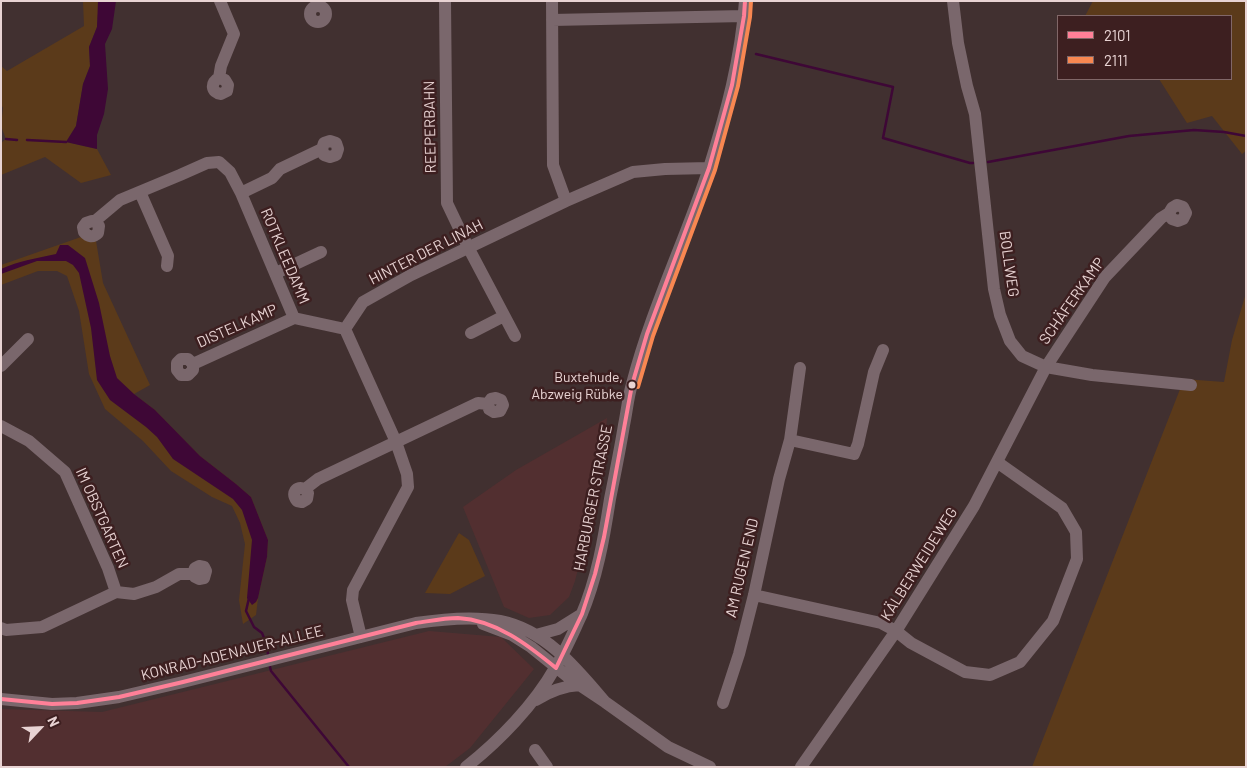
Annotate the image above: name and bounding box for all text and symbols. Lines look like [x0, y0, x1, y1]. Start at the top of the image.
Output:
legend [1057, 15, 1232, 80]
text: 2101 [1104, 26, 1130, 44]
text: 2111 [1104, 51, 1128, 69]
street label: REEPERBAHN [420, 81, 440, 173]
street label: ROTKLEEDAMM [257, 205, 313, 307]
street label: HINTER DER LINAH [366, 215, 486, 289]
street label: BOLLWEG [995, 230, 1023, 298]
street label: SCHÄFERKAMP [1035, 254, 1109, 348]
street label: DISTELKAMP [194, 300, 280, 352]
place label: Buxtehude, Abzweig Rübke [531, 369, 623, 402]
marker: Buxtehude, Abzweig Rübke [627, 380, 637, 390]
street label: HARBURGER STRASSE [570, 423, 616, 573]
street label: IM OBSTGARTEN [72, 465, 132, 571]
street label: KÄLBERWEIDEWEG [877, 504, 961, 624]
street label: AM RUGEN END [722, 517, 762, 619]
street label: KONRAD-ADENAUER-ALLEE [139, 622, 325, 684]
north arrow [15, 703, 65, 753]
text: N [44, 714, 64, 729]

